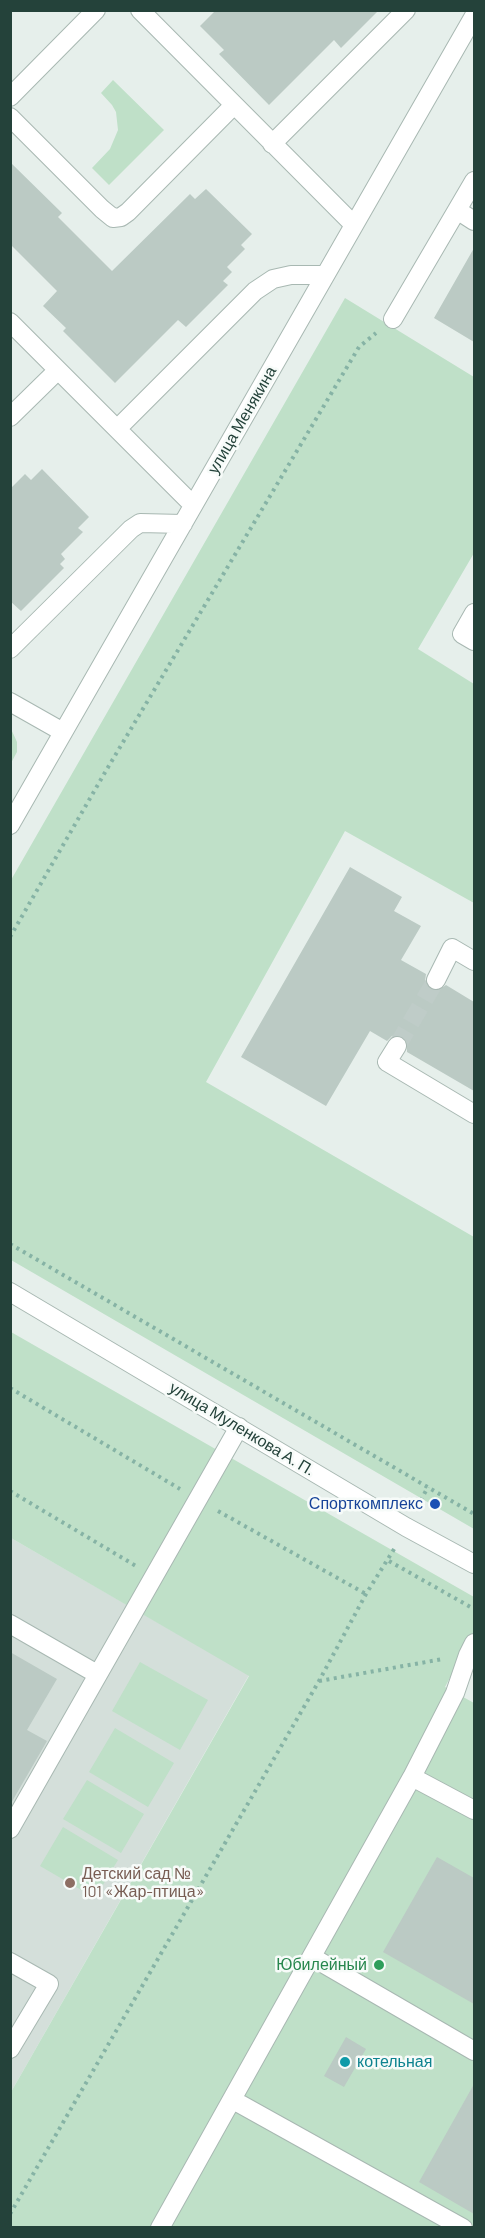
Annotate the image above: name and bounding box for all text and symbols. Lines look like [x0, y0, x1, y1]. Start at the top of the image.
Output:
street label: улица Менякина [203, 363, 281, 477]
street label: улица Муленкова А. П. [166, 1378, 318, 1480]
place label: Спорткомплекс [309, 1494, 423, 1514]
marker: Спорткомплекс [428, 1497, 442, 1511]
place label: Детский сад № 101 «Жар-птица» [82, 1864, 204, 1902]
marker: Детский сад № 101 «Жар-птица» [63, 1876, 77, 1890]
place label: Юбилейный [276, 1955, 367, 1975]
marker: Юбилейный [372, 1958, 386, 1972]
place label: котельная [357, 2052, 432, 2072]
marker: котельная [338, 2055, 352, 2069]

